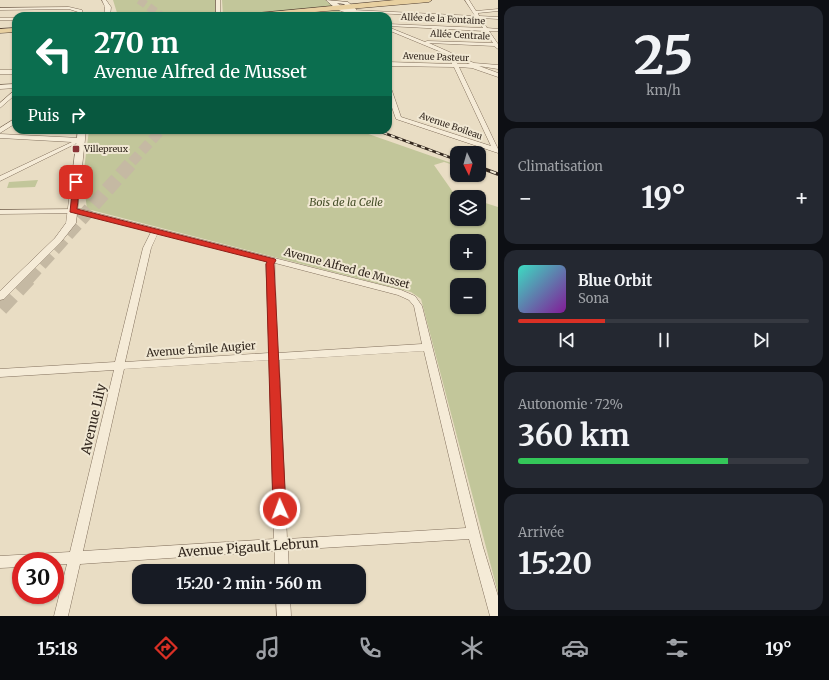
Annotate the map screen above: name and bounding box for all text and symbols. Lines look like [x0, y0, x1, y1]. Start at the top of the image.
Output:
street label: Allée de la Fontaine [400, 11, 486, 26]
text: 25 [634, 23, 693, 88]
text: 270 m [94, 25, 179, 61]
street label: Allée Centrale [429, 27, 491, 42]
icon: left [28, 28, 80, 80]
street label: Avenue Pasteur [402, 50, 469, 63]
text: Avenue Alfred de Musset [94, 60, 307, 83]
text: km/h [646, 82, 681, 99]
icon: right [67, 104, 89, 126]
text: Puis [28, 106, 59, 125]
street label: Avenue Boileau [417, 109, 484, 142]
place label: Villepreux [83, 143, 129, 154]
marker: Villepreux [71, 144, 81, 154]
north arrow [450, 146, 486, 182]
map controls [450, 146, 486, 314]
text: Climatisation [518, 158, 603, 175]
pin [59, 165, 93, 199]
icon: arrive [65, 171, 87, 193]
text: 19° [641, 178, 686, 216]
text: − [518, 184, 533, 212]
text: + [794, 184, 809, 212]
button: layers [450, 190, 486, 226]
park label: Bois de la Celle [309, 195, 383, 209]
button: + [450, 234, 486, 270]
street label: Avenue Alfred de Musset [281, 244, 412, 292]
text: Blue Orbit [578, 271, 652, 290]
button: − [450, 278, 486, 314]
text: Sona [578, 290, 609, 307]
icon: previous [556, 329, 578, 351]
icon: pause [653, 329, 675, 351]
icon: next [750, 329, 772, 351]
street label: Avenue Émile Augier [145, 338, 256, 360]
street label: Avenue Lily [77, 382, 110, 457]
text: Autonomie · 72% [518, 396, 623, 413]
text: 360 km [518, 416, 630, 454]
position arrow [259, 488, 301, 530]
text: Arrivée [518, 524, 564, 541]
street label: Avenue Pigault Lebrun [176, 534, 319, 561]
text: 15:20 [518, 544, 592, 582]
speed limit sign: 30 [12, 552, 64, 604]
text: 15:20 · 2 min · 560 m [176, 574, 322, 593]
icon: directions [152, 634, 180, 662]
icon: music [254, 634, 282, 662]
icon: phone [356, 634, 384, 662]
icon: climate [458, 634, 486, 662]
icon: car [561, 634, 589, 662]
icon: filters [663, 634, 691, 662]
text: 15:18 [37, 637, 78, 660]
text: 19° [765, 637, 792, 660]

